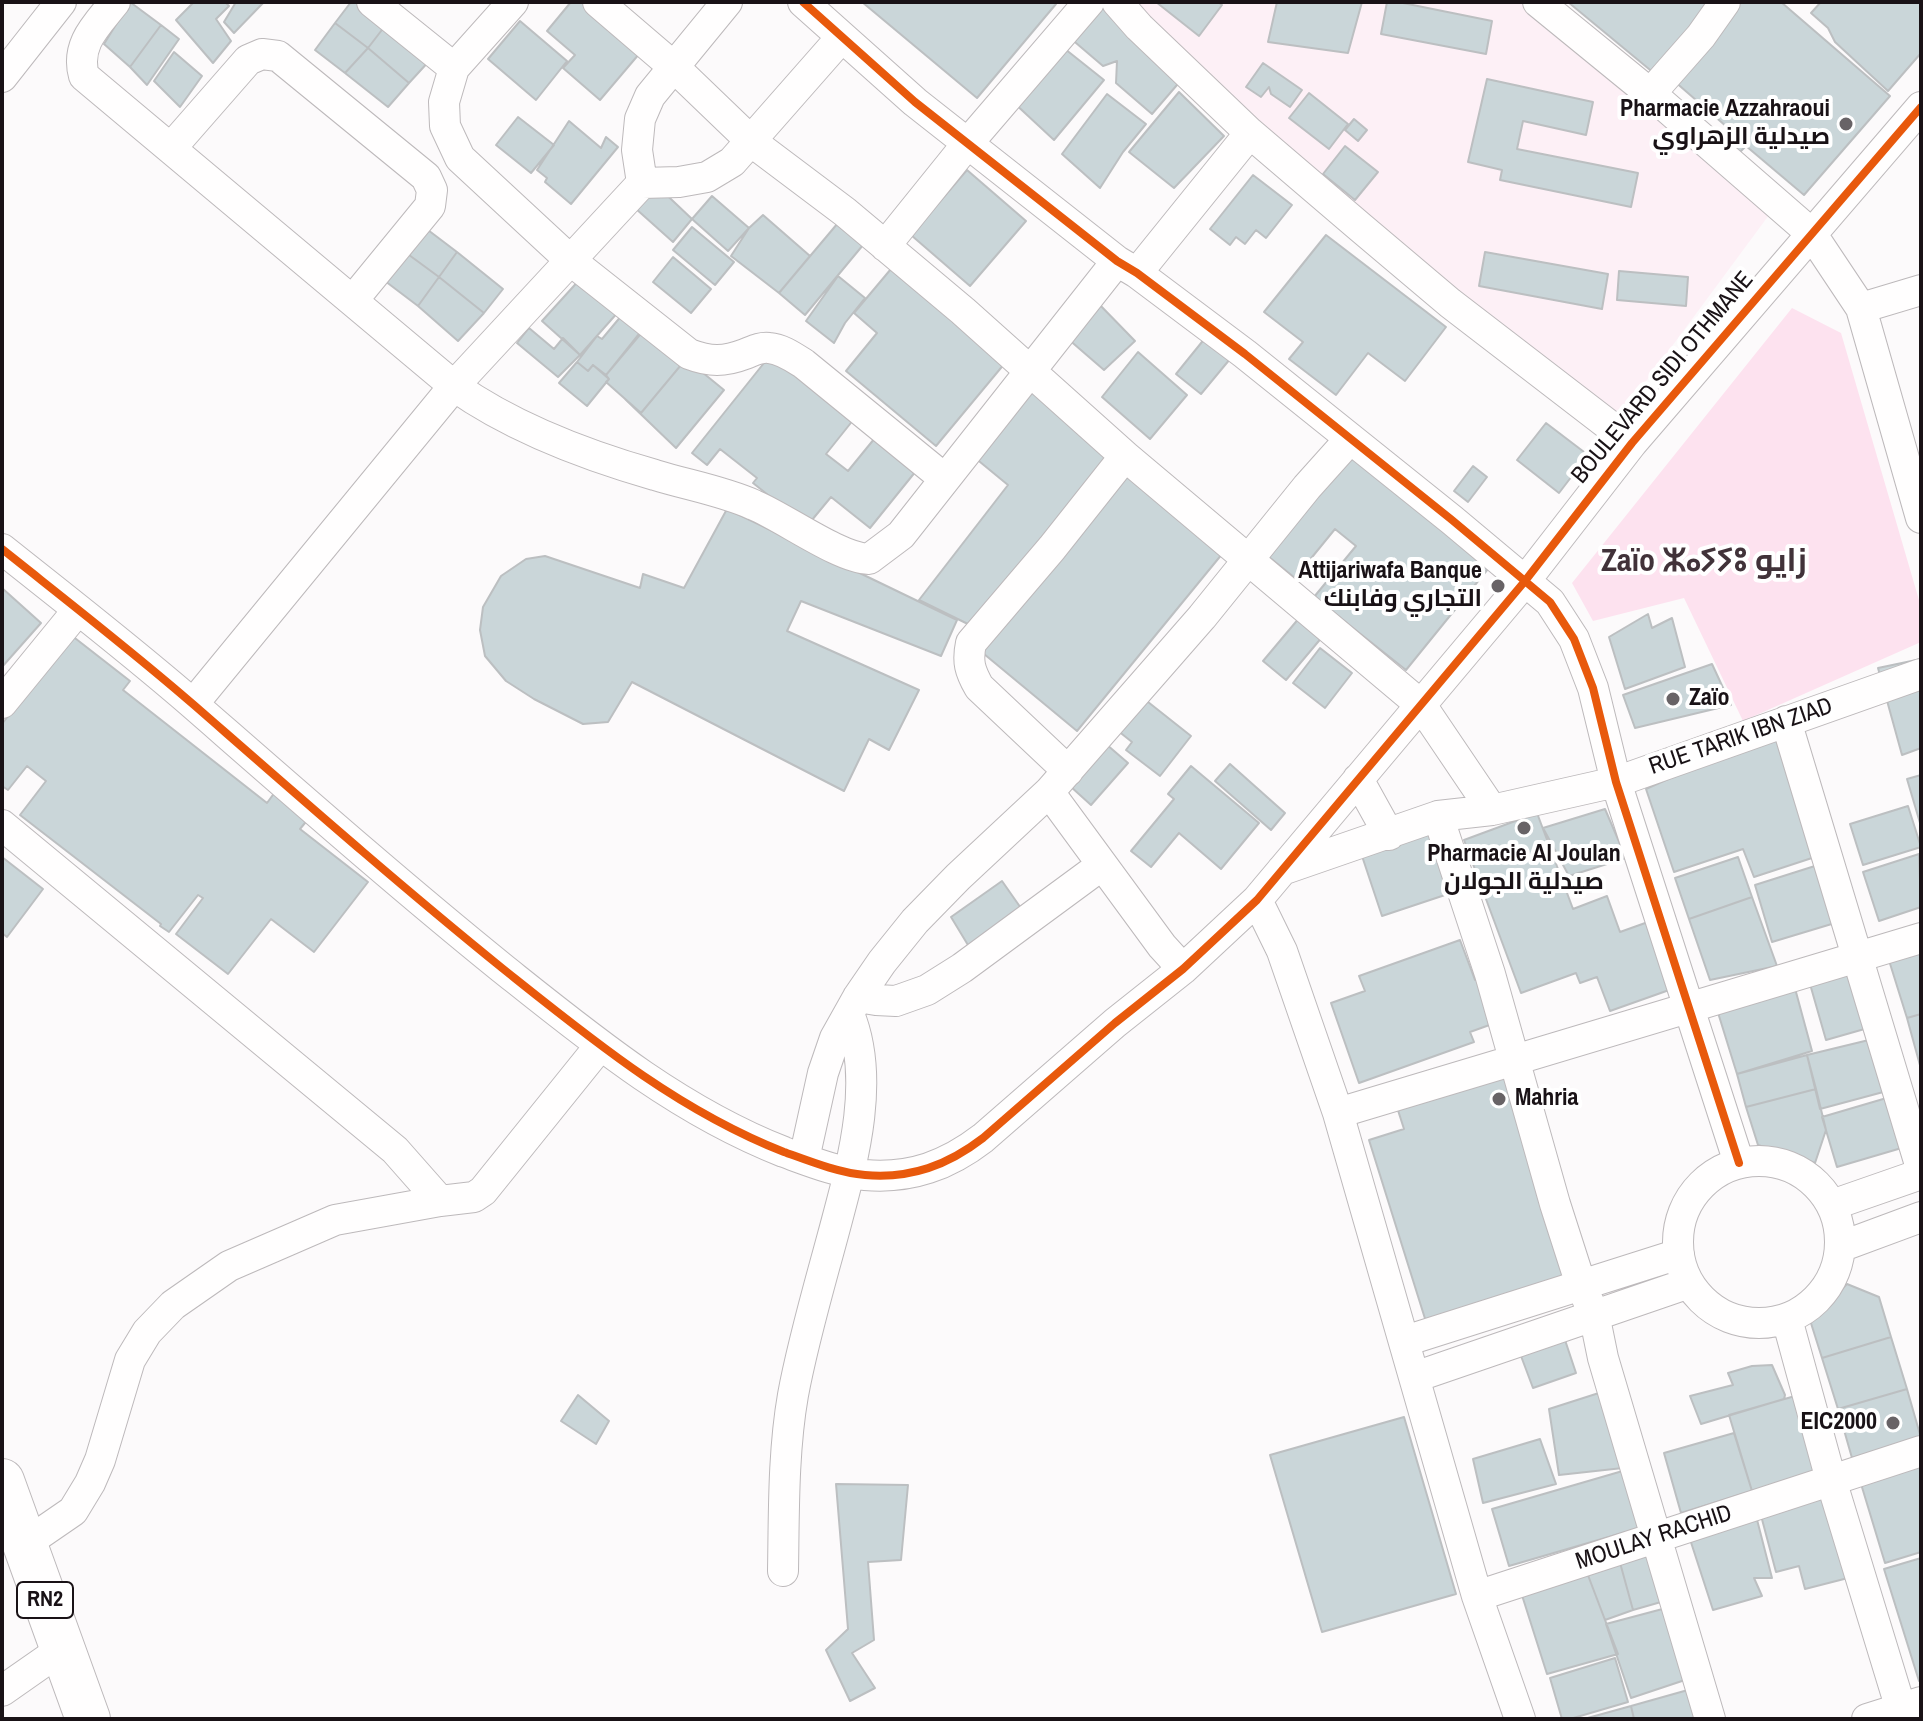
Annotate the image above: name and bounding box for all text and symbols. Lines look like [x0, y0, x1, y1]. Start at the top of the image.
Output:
place label: Pharmacie Azzahraoui صيدلية الزهراوي [1620, 96, 1830, 152]
marker: Pharmacie Azzahraoui صيدلية الزهراوي [1837, 115, 1855, 133]
street label: BOULEVARD SIDI OTHMANE [1566, 266, 1760, 490]
district label: Zaïo ⵣⴰⵢⵢⵓ زايو [1601, 543, 1807, 581]
place label: Attijariwafa Banque التجاري وفابنك [1298, 558, 1482, 614]
marker: Attijariwafa Banque التجاري وفابنك [1489, 577, 1507, 595]
place label: Zaïo [1689, 685, 1729, 713]
marker: Zaïo [1664, 690, 1682, 708]
street label: RUE TARIK IBN ZIAD [1645, 692, 1837, 782]
marker: Pharmacie Al Joulan صيدلية الجولان [1515, 819, 1533, 837]
place label: Pharmacie Al Joulan صيدلية الجولان [1427, 841, 1621, 897]
place label: Mahria [1515, 1085, 1578, 1113]
marker: Mahria [1490, 1090, 1508, 1108]
place label: EIC2000 [1800, 1409, 1877, 1437]
marker: EIC2000 [1884, 1414, 1902, 1432]
street label: MOULAY RACHID [1572, 1499, 1736, 1577]
road number: RN2 [17, 1582, 73, 1618]

